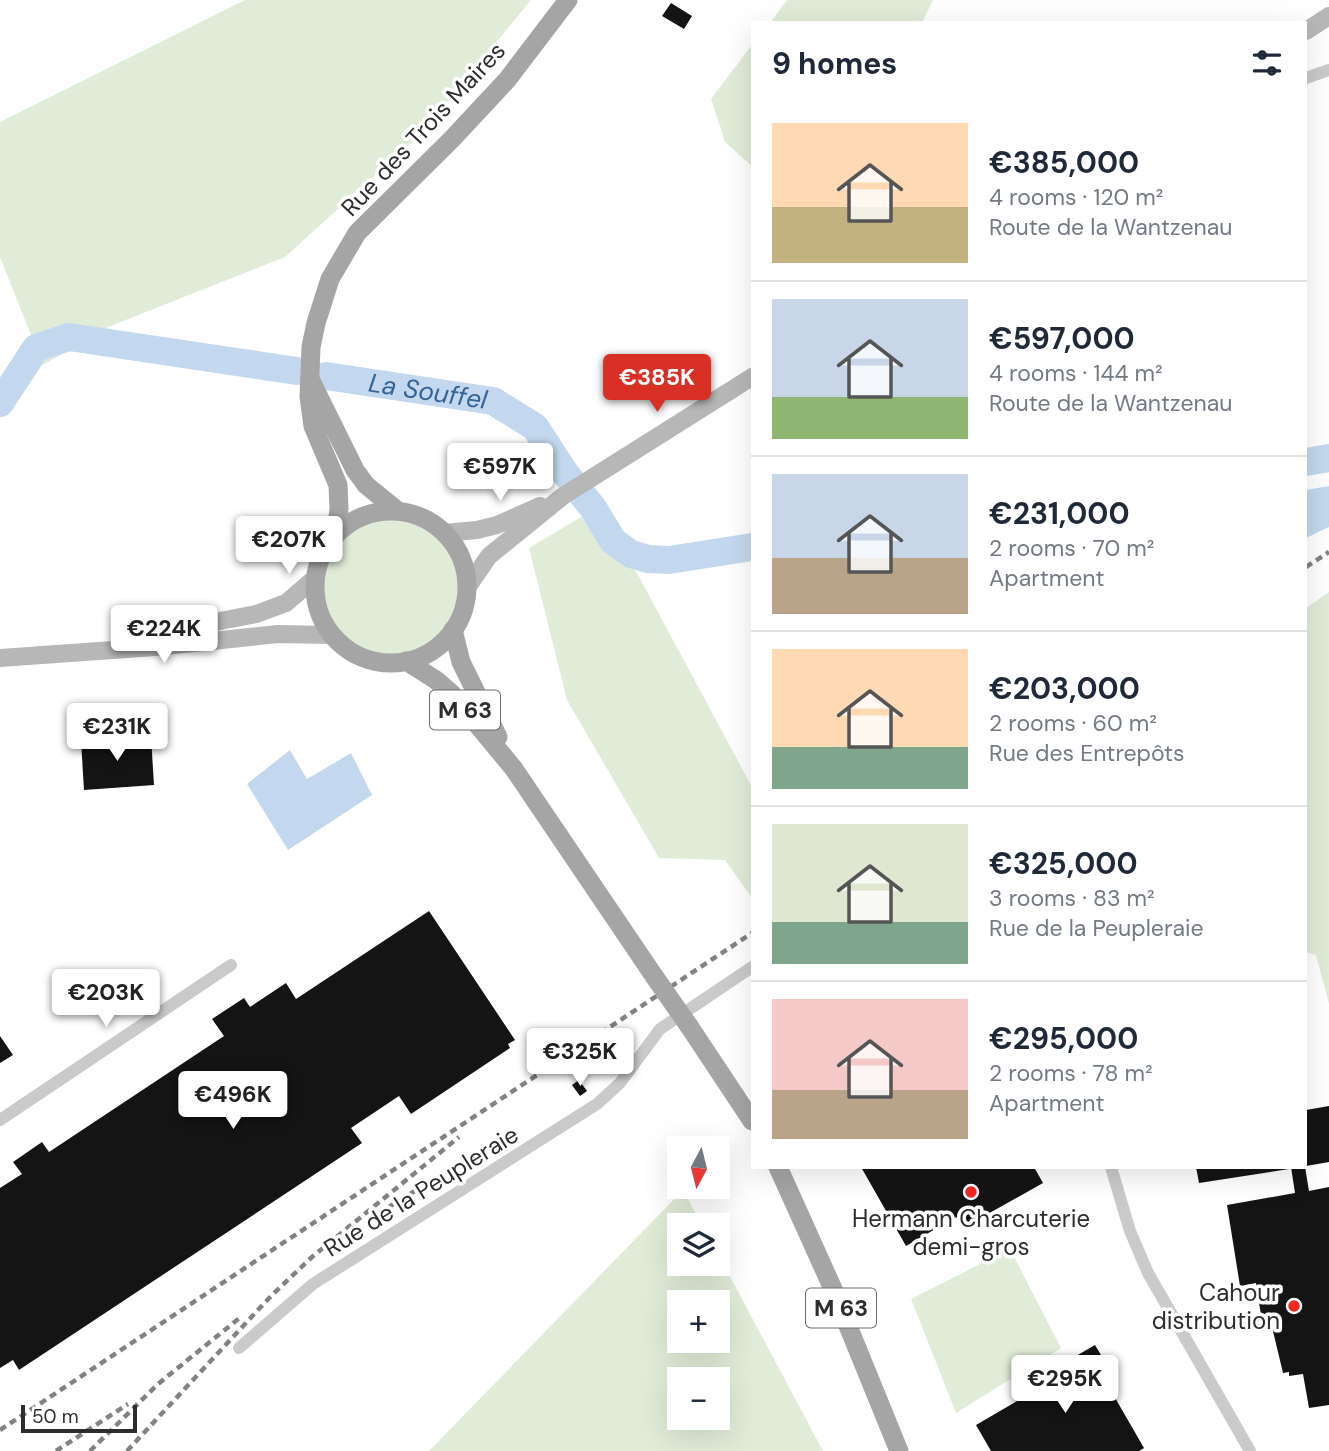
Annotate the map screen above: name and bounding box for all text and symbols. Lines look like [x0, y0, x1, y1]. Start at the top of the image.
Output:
street label: Rue des Trois Maires [334, 35, 512, 223]
text: 9 homes [772, 44, 897, 83]
icon: filters [1248, 44, 1286, 82]
text: €385,000 [989, 143, 1139, 182]
icon: home [828, 151, 912, 235]
text: 4 rooms · 120 m² [989, 182, 1163, 212]
text: Route de la Wantzenau [989, 212, 1232, 242]
text: €597,000 [989, 319, 1135, 358]
icon: home [828, 327, 912, 411]
pin: €385K [608, 354, 706, 414]
text: 4 rooms · 144 m² [989, 358, 1163, 388]
text: €385K [619, 362, 695, 392]
water label: La Souffel [366, 366, 491, 417]
text: Route de la Wantzenau [989, 388, 1232, 418]
pin: €597K [451, 444, 549, 503]
text: €597K [463, 451, 537, 481]
text: €231,000 [989, 494, 1130, 533]
icon: home [828, 502, 912, 586]
pin: €207K [240, 516, 338, 576]
text: €207K [252, 524, 326, 554]
text: 2 rooms · 70 m² [989, 533, 1154, 563]
text: Apartment [989, 563, 1104, 593]
pin: €224K [115, 606, 213, 665]
text: €224K [127, 613, 201, 643]
text: €203,000 [989, 669, 1140, 708]
icon: home [828, 677, 912, 761]
road number: M 63 [430, 690, 500, 730]
pin: €231K [68, 704, 166, 763]
text: 2 rooms · 60 m² [989, 708, 1157, 738]
text: €231K [83, 711, 151, 741]
text: Rue des Entrepôts [989, 738, 1185, 768]
text: €325,000 [989, 844, 1138, 883]
icon: home [828, 852, 912, 936]
text: 3 rooms · 83 m² [989, 883, 1155, 913]
text: Rue de la Peupleraie [989, 913, 1204, 943]
pin: €203K [57, 970, 155, 1029]
text: €203K [68, 977, 144, 1007]
text: €295,000 [989, 1019, 1138, 1058]
icon: home [828, 1027, 912, 1111]
pin: €325K [531, 1028, 629, 1088]
text: €325K [543, 1036, 617, 1066]
text: 2 rooms · 78 m² [989, 1058, 1153, 1088]
pin: €496K [184, 1072, 282, 1131]
text: €496K [194, 1079, 272, 1109]
text: Apartment [989, 1088, 1104, 1118]
street label: Rue de la Peupleraie [318, 1119, 524, 1263]
north arrow [667, 1136, 730, 1199]
map controls [667, 1136, 730, 1430]
marker: Hermann Charcuterie demi-gros [963, 1184, 979, 1200]
place label: Hermann Charcuterie demi-gros [852, 1203, 1090, 1262]
button: layers [667, 1213, 730, 1276]
place label: Cahour distribution [1152, 1277, 1280, 1336]
road number: M 63 [806, 1288, 876, 1328]
button: + [667, 1290, 730, 1353]
marker: Cahour distribution [1286, 1298, 1302, 1314]
pin: €295K [1016, 1356, 1114, 1415]
text: €295K [1027, 1363, 1103, 1393]
button: − [667, 1367, 730, 1430]
scale bar [21, 1402, 136, 1434]
text: 50 m [32, 1404, 79, 1429]

